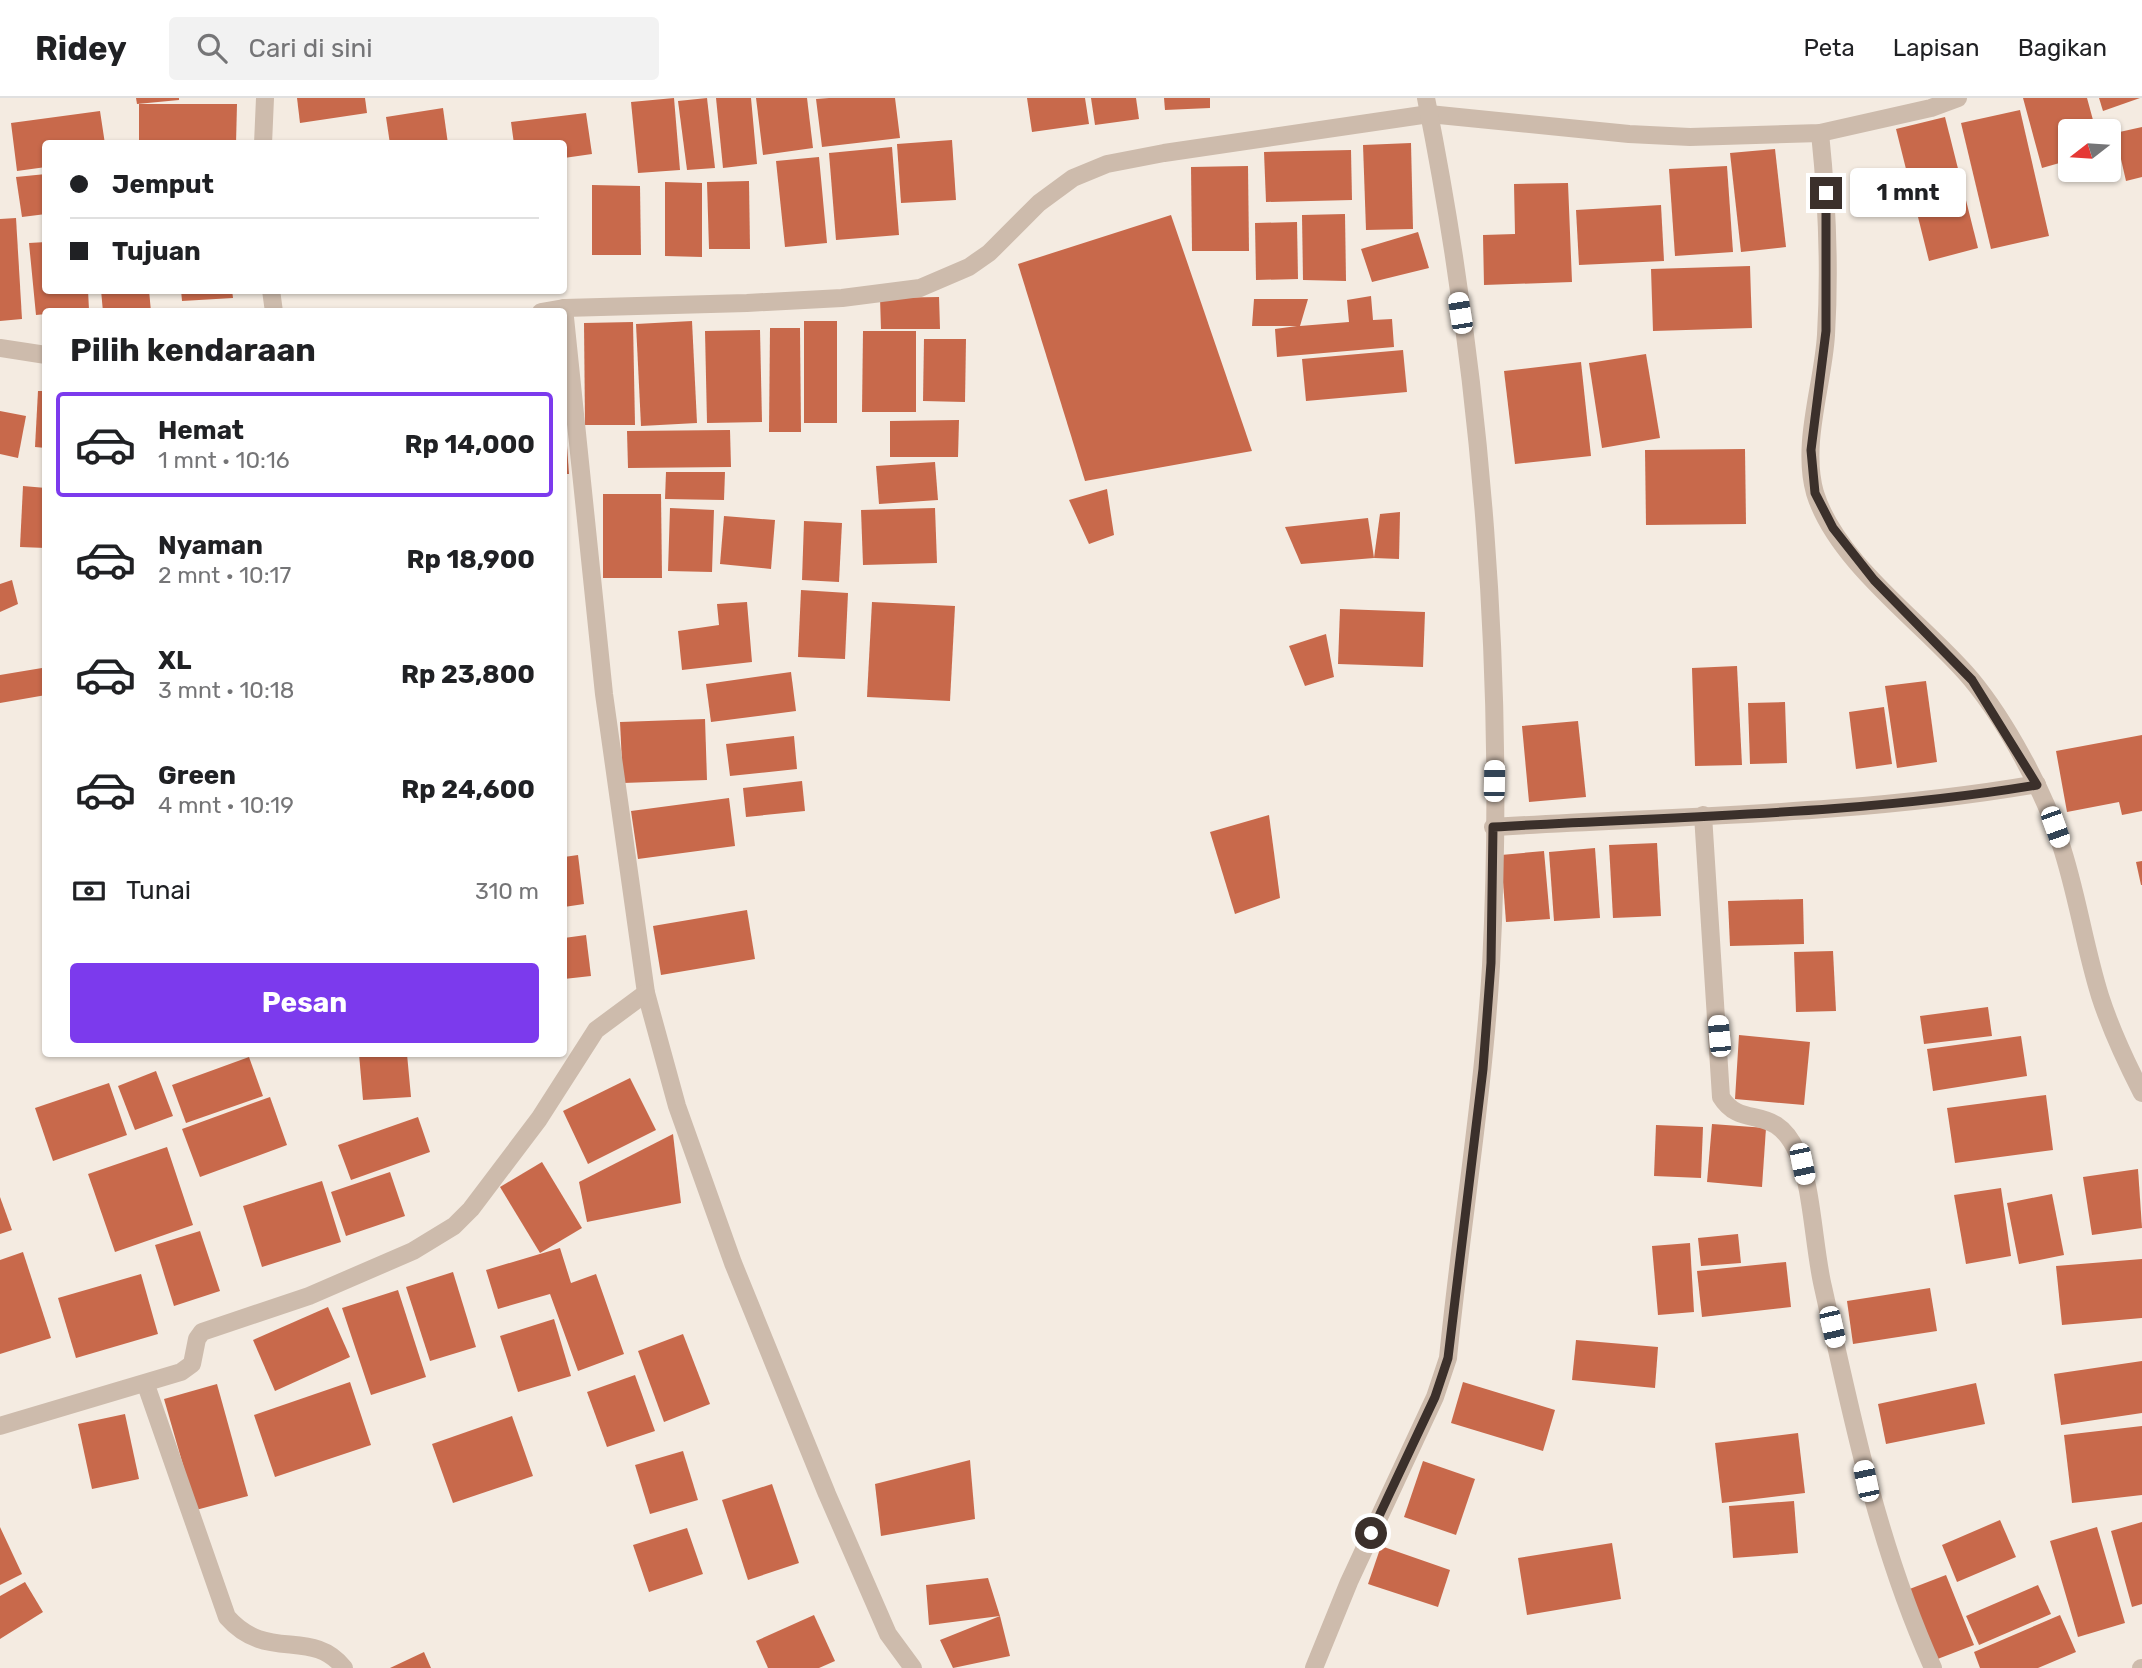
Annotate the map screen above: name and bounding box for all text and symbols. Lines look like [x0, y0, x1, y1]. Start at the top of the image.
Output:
search box [169, 17, 659, 80]
text: Ridey [35, 29, 127, 68]
icon: search [193, 29, 231, 67]
text: Cari di sini [249, 33, 373, 64]
text: Peta [1803, 34, 1855, 62]
text: Lapisan [1893, 34, 1980, 62]
text: Bagikan [2018, 34, 2107, 62]
north arrow [2058, 119, 2121, 182]
map controls [2058, 119, 2121, 182]
callout: 1 mnt [1850, 168, 1966, 217]
text: Jemput [112, 169, 214, 200]
route end [1810, 177, 1842, 209]
text: 1 mnt [1877, 178, 1939, 206]
text: Tujuan [112, 236, 201, 267]
car [1447, 291, 1474, 335]
text: Pilih kendaraan [70, 331, 316, 369]
icon: car [74, 413, 137, 476]
text: Hemat [158, 415, 244, 446]
text: Rp 14,000 [405, 429, 535, 460]
text: 1 mnt · 10:16 [158, 446, 290, 474]
icon: car [74, 528, 137, 591]
text: Nyaman [158, 530, 263, 561]
text: Rp 18,900 [406, 544, 535, 575]
text: 2 mnt · 10:17 [158, 561, 291, 589]
icon: car [74, 643, 137, 706]
text: XL [158, 645, 191, 676]
text: Rp 23,800 [401, 659, 535, 690]
text: 3 mnt · 10:18 [158, 676, 294, 704]
icon: car [74, 758, 137, 821]
text: Green [158, 760, 236, 791]
car [1484, 760, 1505, 802]
text: Rp 24,600 [401, 774, 535, 805]
text: 4 mnt · 10:19 [158, 791, 294, 819]
car [2038, 804, 2073, 850]
icon: cash [70, 872, 108, 910]
text: Tunai [126, 875, 191, 906]
text: 310 m [475, 877, 539, 905]
button: Pesan [70, 963, 539, 1043]
car [1707, 1014, 1732, 1058]
car [1788, 1141, 1817, 1187]
car [1818, 1304, 1847, 1350]
car [1852, 1458, 1881, 1504]
route start [1355, 1517, 1387, 1549]

